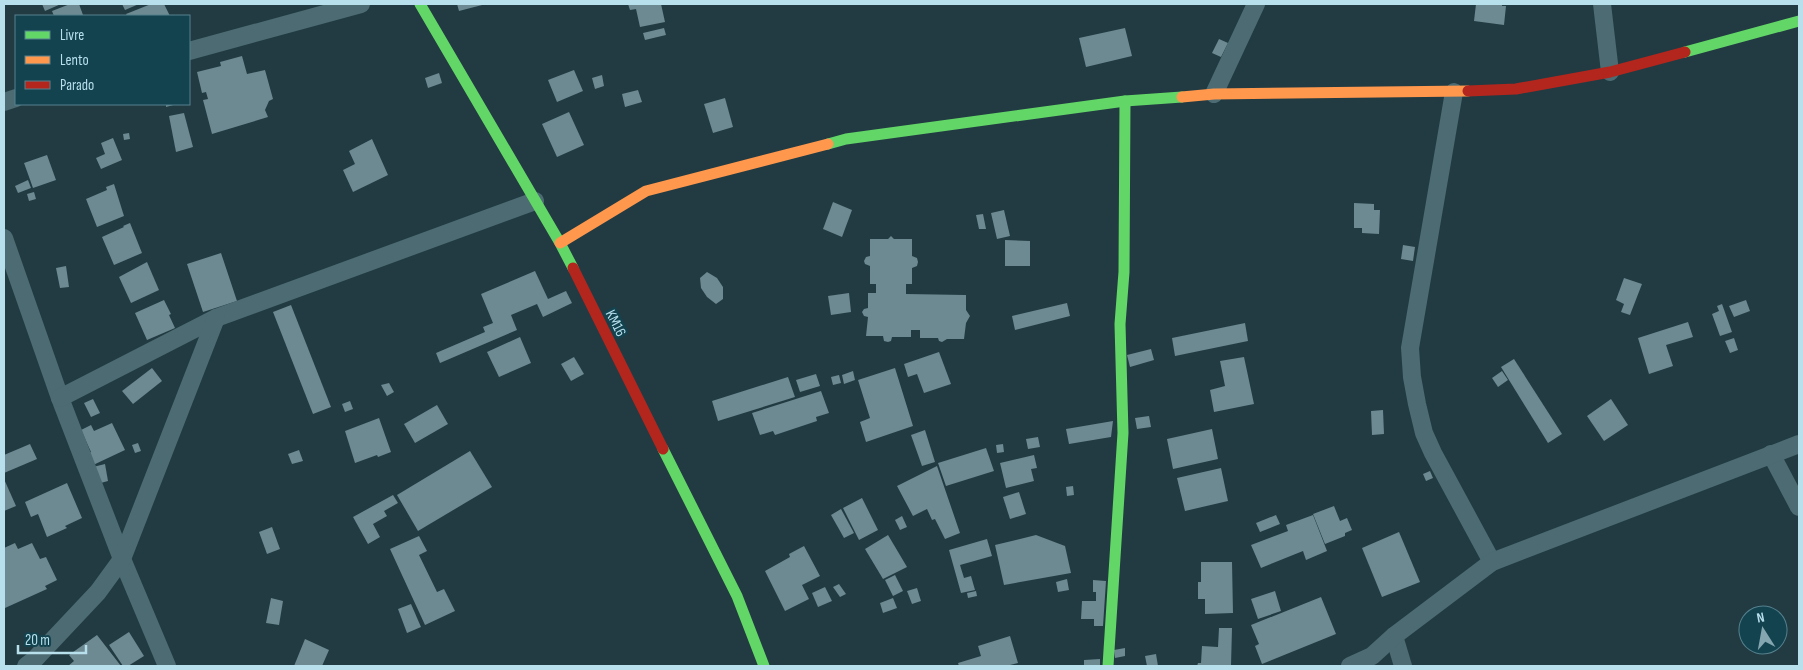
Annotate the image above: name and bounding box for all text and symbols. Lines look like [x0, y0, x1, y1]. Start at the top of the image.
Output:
legend [15, 15, 190, 105]
text: Livre [60, 26, 84, 45]
text: Lento [60, 51, 89, 70]
text: Parado [60, 76, 94, 95]
street label: KM16 [601, 307, 630, 340]
north arrow [1738, 605, 1788, 655]
text: N [1755, 609, 1766, 627]
scale bar [18, 622, 85, 654]
text: 20 m [25, 631, 50, 650]

